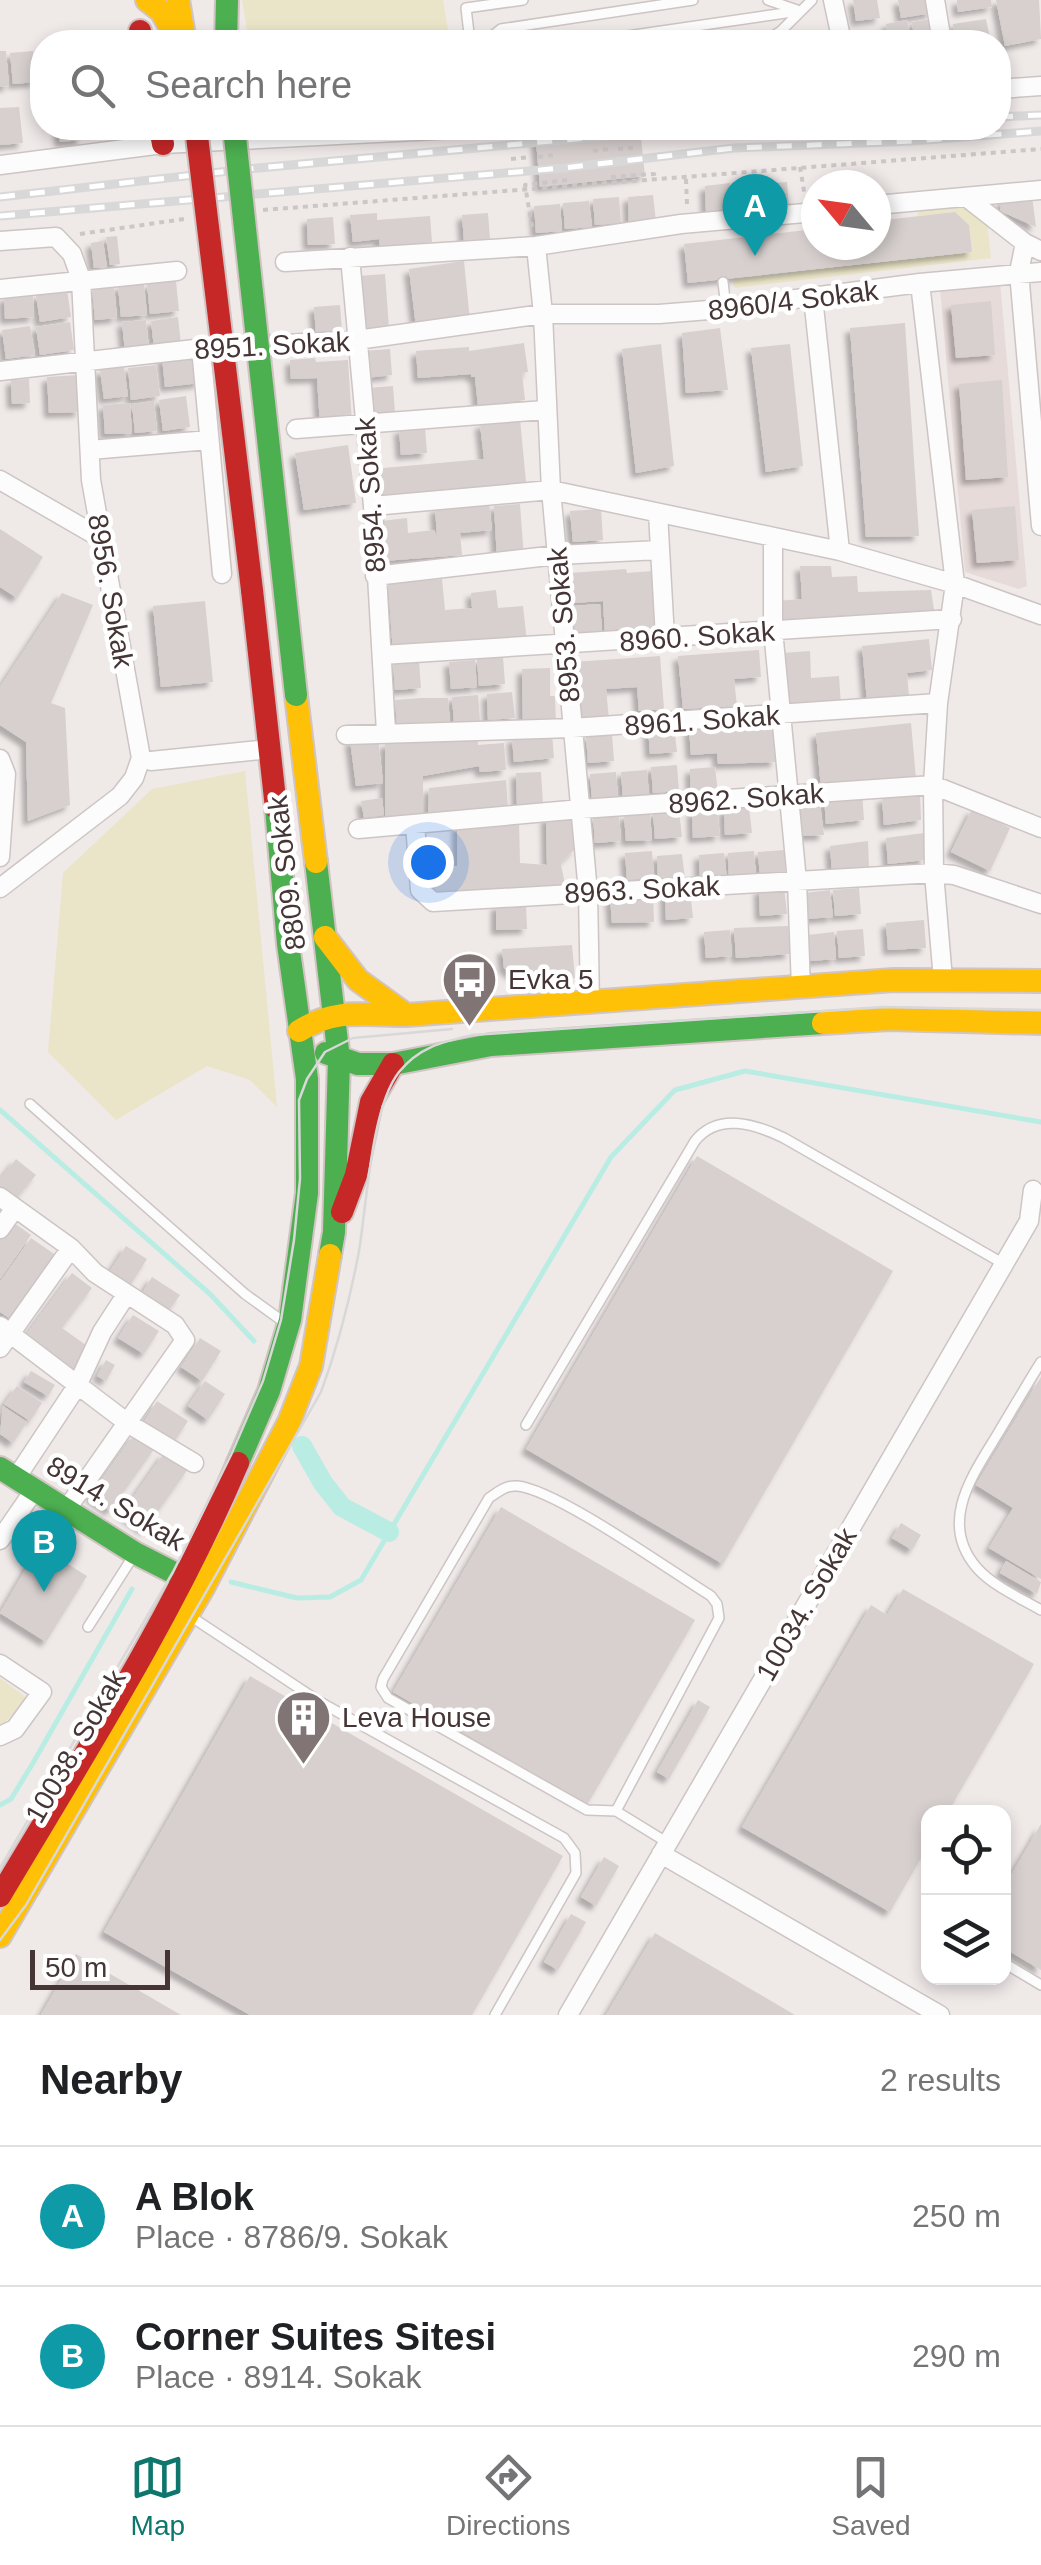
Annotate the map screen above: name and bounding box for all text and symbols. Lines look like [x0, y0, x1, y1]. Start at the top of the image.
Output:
search box [30, 30, 1011, 140]
icon: search [65, 58, 120, 113]
text: Search here [145, 64, 352, 106]
north arrow [801, 170, 891, 260]
pin: A [722, 174, 788, 256]
street label: 8960/4 Sokak [706, 275, 881, 326]
street label: 8951. Sokak [193, 326, 352, 365]
street label: 8954. Sokak [350, 415, 391, 574]
street label: 8956. Sokak [82, 512, 139, 671]
street label: 8953. Sokak [541, 545, 586, 704]
street label: 8960. Sokak [618, 616, 777, 657]
street label: 8961. Sokak [623, 700, 782, 741]
street label: 8962. Sokak [667, 778, 826, 819]
street label: 8809. Sokak [262, 793, 311, 952]
your location [403, 837, 454, 888]
street label: 8963. Sokak [563, 870, 722, 909]
bus stop icon: Evka 5 [439, 949, 499, 1028]
place label: Evka 5 [508, 964, 594, 995]
street label: 8914. Sokak [41, 1450, 191, 1557]
pin: B [12, 1510, 76, 1592]
street label: 10034. Sokak [750, 1521, 863, 1686]
street label: 10038. Sokak [19, 1663, 132, 1828]
building icon: Leva House [273, 1687, 333, 1766]
place label: Leva House [342, 1702, 491, 1733]
map controls [921, 1805, 1011, 1985]
button: locate [921, 1805, 1011, 1895]
button: layers [921, 1895, 1011, 1985]
scale bar [30, 1945, 170, 1990]
text: 50 m [45, 1952, 107, 1983]
text: Nearby [40, 2056, 182, 2103]
text: 2 results [880, 2062, 1001, 2098]
text: A Blok [135, 2176, 254, 2218]
text: A [61, 2198, 84, 2234]
text: 250 m [912, 2198, 1001, 2234]
text: Place · 8786/9. Sokak [135, 2219, 448, 2255]
text: Corner Suites Sitesi [135, 2316, 496, 2358]
text: B [61, 2338, 84, 2374]
text: 290 m [912, 2338, 1001, 2374]
text: Place · 8914. Sokak [135, 2359, 421, 2395]
tab: Map [130, 2450, 185, 2542]
tab: Directions [446, 2450, 571, 2542]
tab: Saved [831, 2450, 911, 2542]

